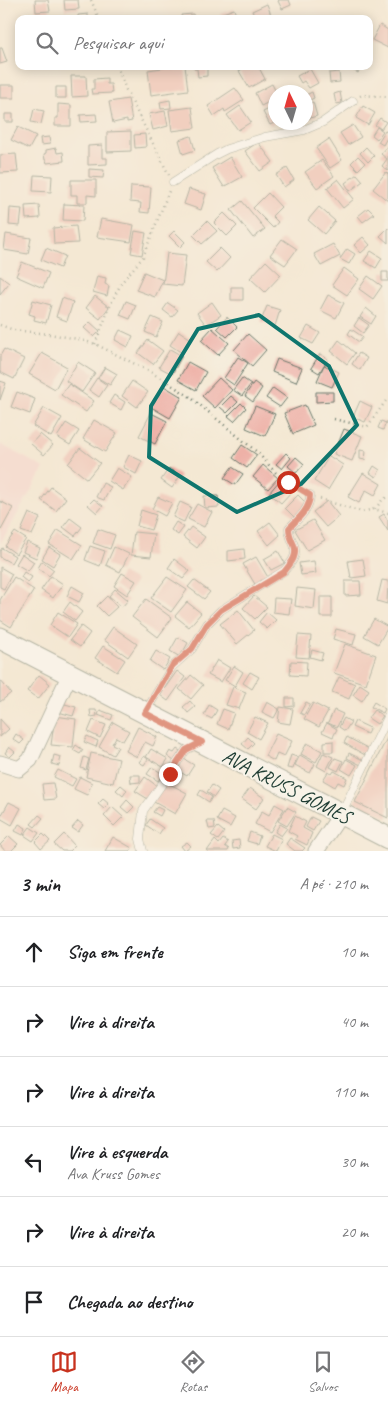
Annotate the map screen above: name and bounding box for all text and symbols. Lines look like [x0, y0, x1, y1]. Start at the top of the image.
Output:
search box [15, 15, 373, 70]
icon: search [33, 29, 61, 57]
text: Pesquisar aqui [73, 31, 163, 55]
north arrow [268, 85, 313, 130]
route start [277, 471, 300, 494]
street label: AVA KRUSS GOMES [218, 743, 357, 831]
route end [159, 763, 182, 786]
text: 3 min [20, 871, 60, 897]
text: A pé · 210 m [300, 874, 368, 894]
icon: ahead [20, 938, 48, 966]
text: Siga em frente [67, 940, 163, 964]
text: 10 m [341, 942, 368, 962]
icon: right [20, 1008, 48, 1036]
text: Vire à direita [67, 1010, 154, 1034]
text: 40 m [341, 1012, 368, 1032]
icon: right [20, 1078, 48, 1106]
text: Vire à direita [67, 1080, 154, 1104]
text: 110 m [334, 1082, 368, 1102]
text: Vire à esquerda [67, 1140, 167, 1164]
icon: left [20, 1148, 48, 1176]
text: 30 m [341, 1152, 368, 1172]
text: Ava Kruss Gomes [67, 1164, 159, 1184]
icon: right [20, 1218, 48, 1246]
text: Vire à direita [67, 1220, 154, 1244]
text: 20 m [341, 1222, 368, 1242]
icon: arrive [20, 1288, 48, 1316]
text: Chegada ao destino [67, 1290, 193, 1314]
tab: Mapa [50, 1348, 78, 1395]
tab: Rotas [179, 1348, 207, 1395]
tab: Salvos [308, 1348, 338, 1395]

